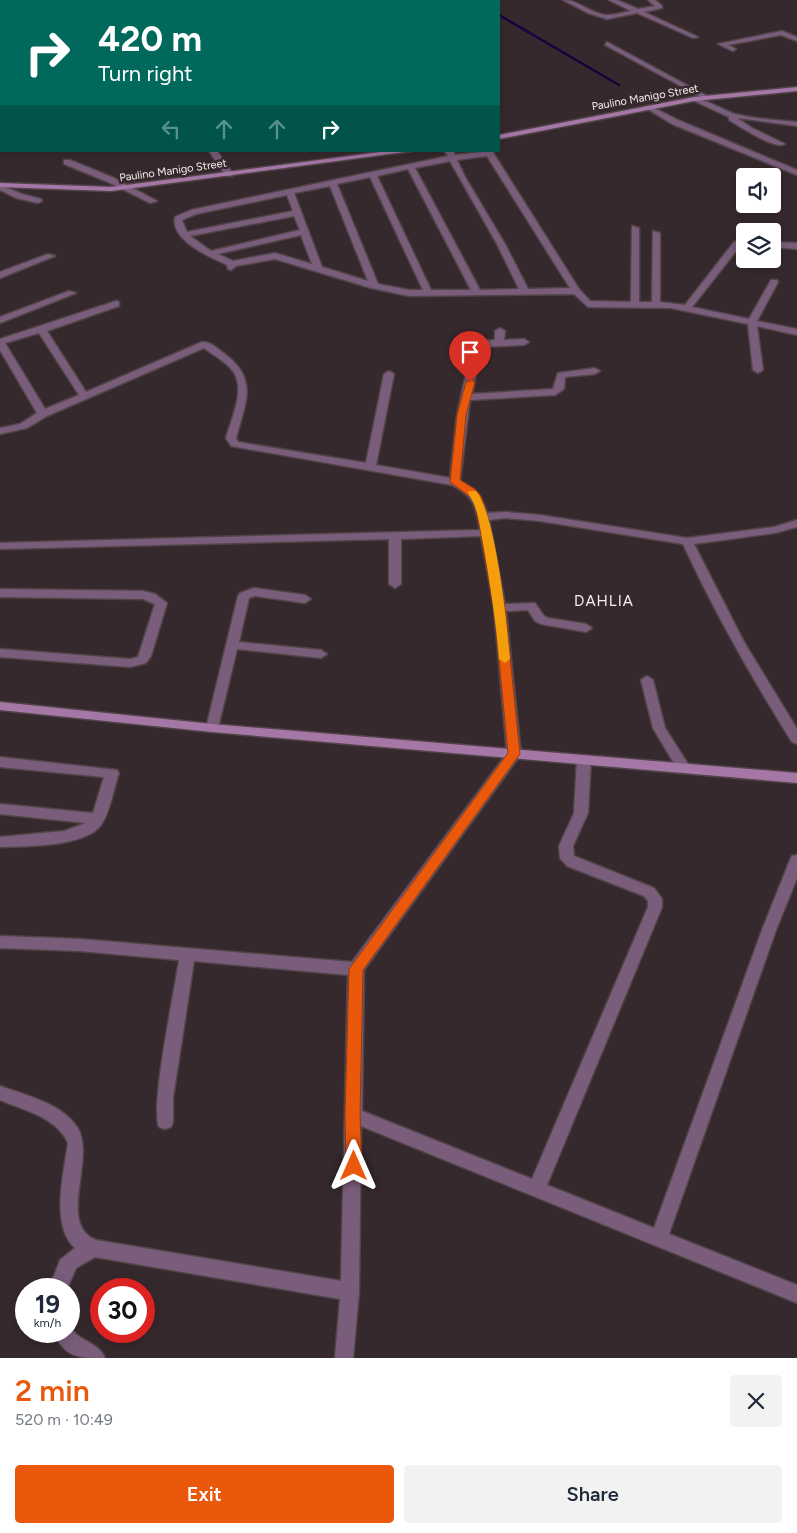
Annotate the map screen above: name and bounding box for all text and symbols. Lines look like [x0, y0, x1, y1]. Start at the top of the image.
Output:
text: 420 m [98, 18, 202, 60]
icon: right [15, 20, 80, 85]
text: Turn right [98, 60, 193, 87]
street label: Paulino Manigo Street [591, 82, 699, 113]
icon: left [157, 115, 185, 143]
icon: ahead [210, 115, 238, 143]
icon: ahead [263, 115, 291, 143]
icon: right [316, 115, 344, 143]
street label: Paulino Manigo Street [119, 157, 228, 184]
map controls [736, 168, 781, 268]
button: sound [736, 168, 781, 213]
button: layers [736, 223, 781, 268]
pin [449, 331, 491, 382]
icon: arrive [456, 338, 484, 366]
district label: DAHLIA [574, 592, 634, 610]
position arrow [327, 1139, 379, 1191]
speed limit sign: 30 [90, 1278, 155, 1343]
text: 19 [35, 1289, 60, 1319]
text: km/h [34, 1316, 61, 1330]
text: 2 min [15, 1372, 90, 1409]
button: close [730, 1375, 782, 1427]
text: 520 m · 10:49 [15, 1410, 113, 1429]
button: Exit [15, 1465, 394, 1523]
button: Share [404, 1465, 782, 1523]

